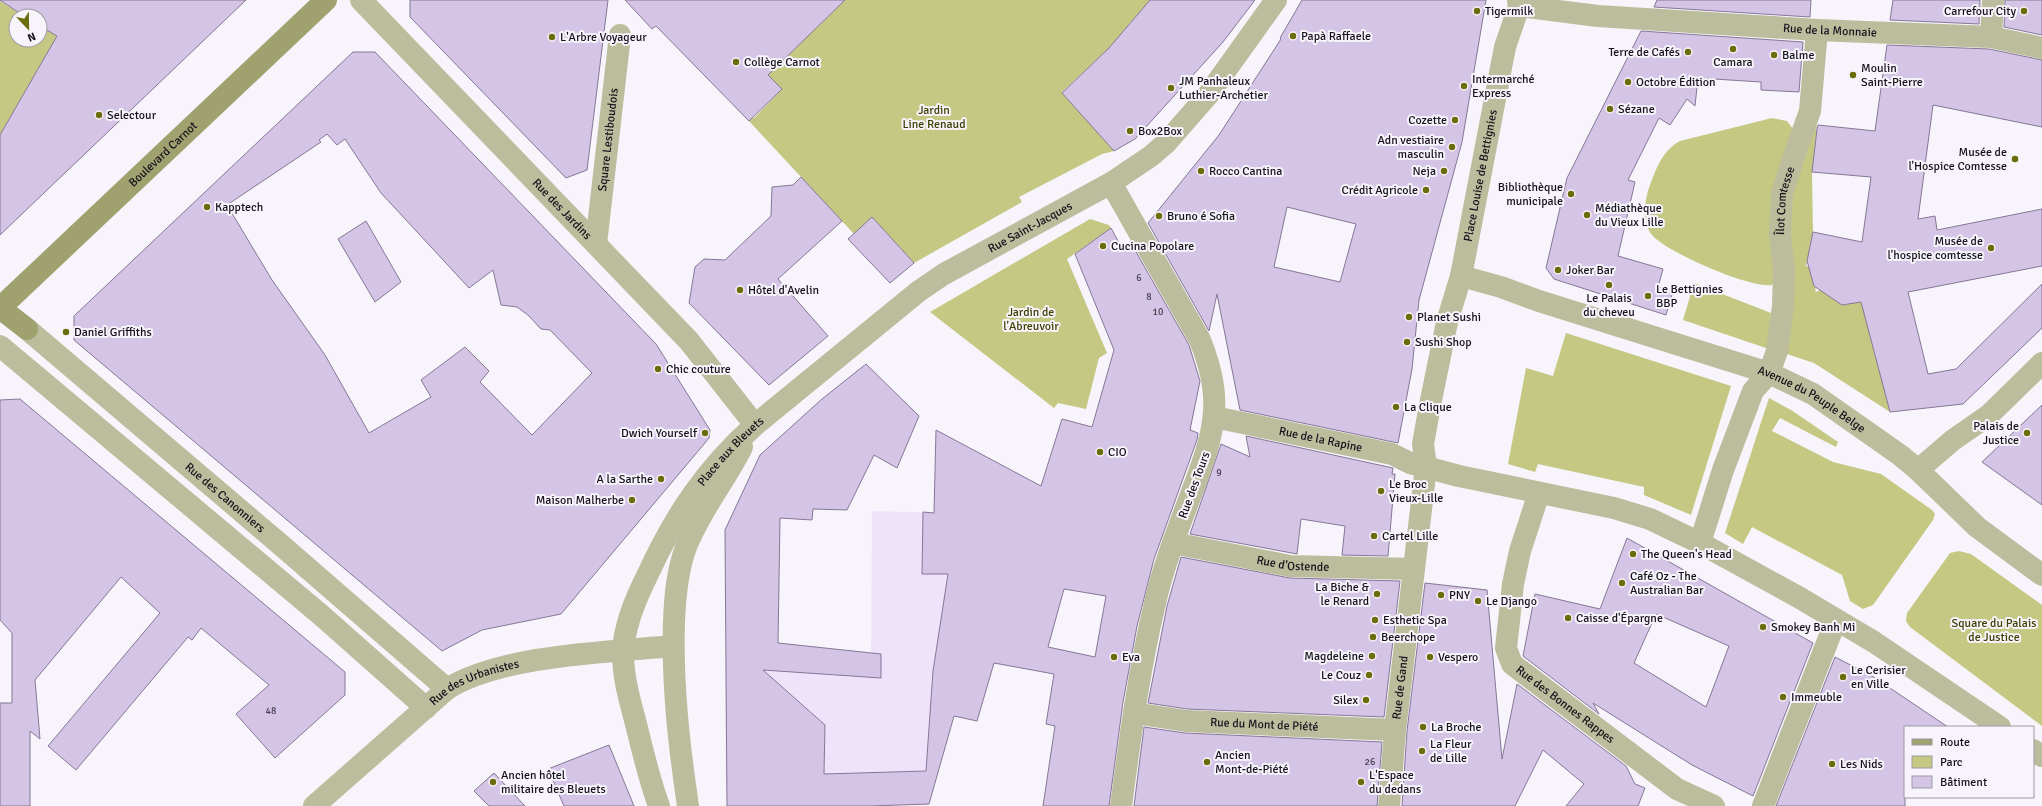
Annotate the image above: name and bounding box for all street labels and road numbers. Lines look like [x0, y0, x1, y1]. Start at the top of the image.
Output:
street label: Rue de la Monnaie [1783, 21, 1877, 40]
street label: Square Lestiboudois [595, 87, 622, 192]
street label: Place Louise de Bettignies [1461, 108, 1501, 243]
street label: Boulevard Carnot [126, 119, 201, 190]
street label: Îlot Comtesse [1773, 165, 1798, 236]
street label: Rue des Jardins [529, 176, 595, 243]
street label: Rue Saint-Jacques [986, 198, 1075, 257]
street label: Avenue du Peuple Belge [1756, 363, 1868, 436]
street label: Place aux Bleuets [695, 414, 767, 489]
street label: Rue de la Rapine [1278, 424, 1364, 456]
street label: Rue des Tours [1175, 450, 1213, 521]
street label: Rue des Canonniers [182, 460, 268, 536]
street label: Rue d'Ostende [1255, 553, 1330, 575]
street label: Rue de Gand [1389, 655, 1412, 720]
street label: Rue des Urbanistes [427, 657, 520, 709]
street label: Rue des Bonnes Rappes [1512, 662, 1617, 747]
street label: Rue du Mont de Piété [1210, 715, 1319, 735]

